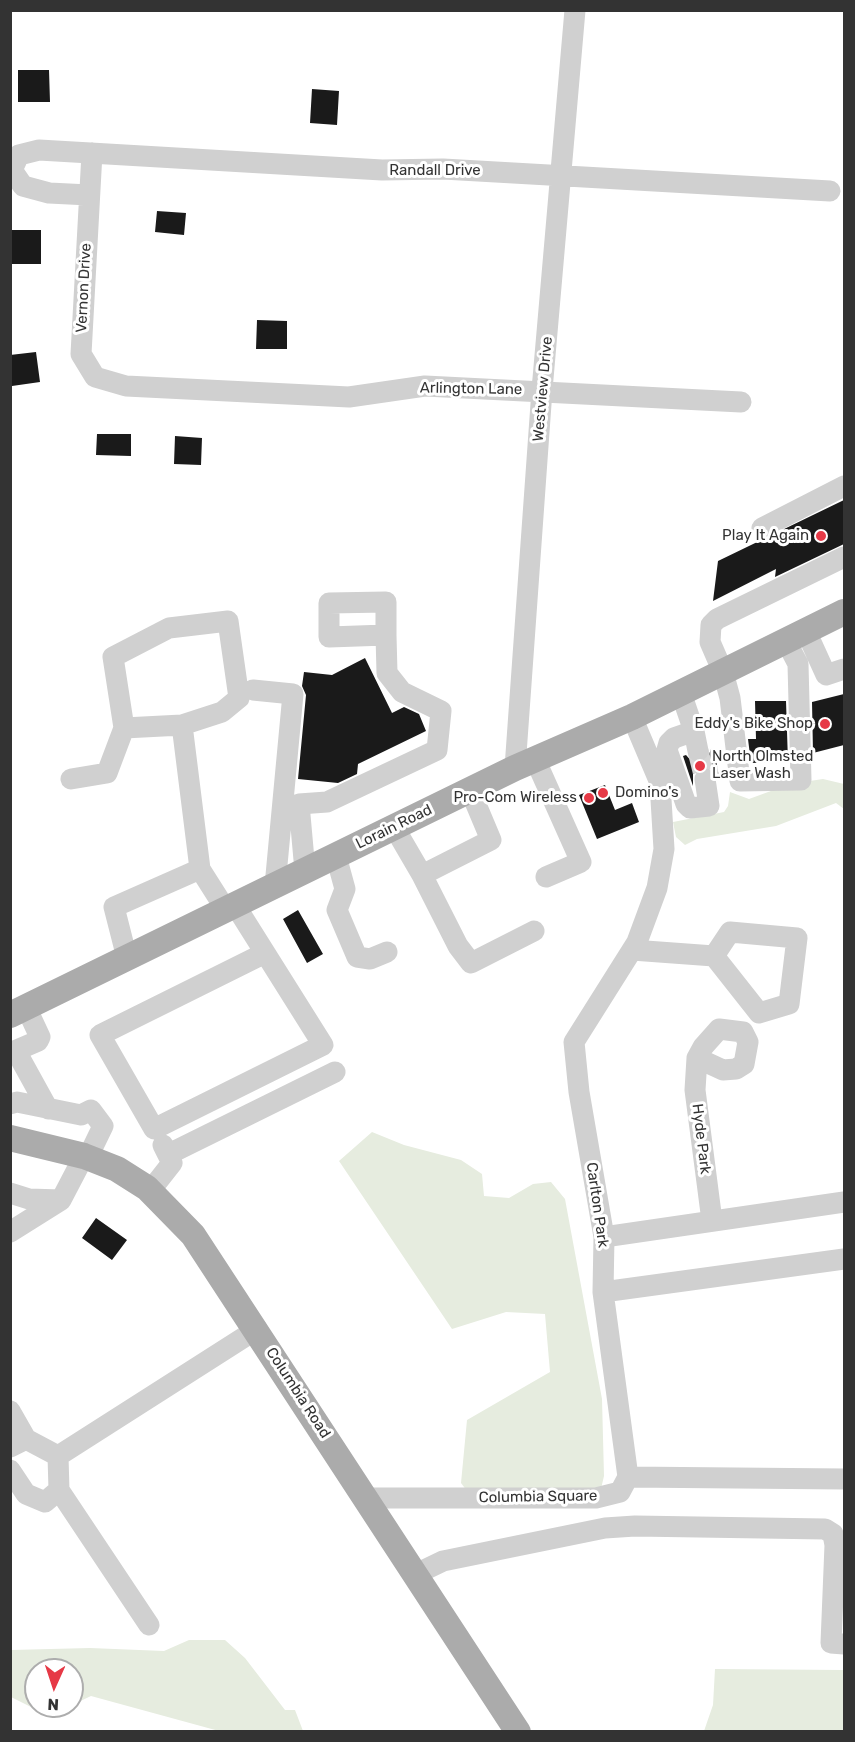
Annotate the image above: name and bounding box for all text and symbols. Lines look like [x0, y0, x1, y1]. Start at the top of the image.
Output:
street label: Randall Drive [389, 162, 481, 180]
street label: Vernon Drive [73, 243, 95, 333]
street label: Westview Drive [529, 336, 557, 442]
street label: Arlington Lane [420, 379, 522, 399]
place label: Play It Again [722, 527, 809, 545]
marker: Play It Again [814, 529, 828, 543]
place label: Eddy's Bike Shop [694, 715, 813, 733]
marker: Eddy's Bike Shop [818, 717, 832, 731]
place label: North Olmsted Laser Wash [712, 748, 813, 783]
marker: North Olmsted Laser Wash [693, 759, 707, 773]
place label: Domino's [615, 784, 679, 802]
marker: Domino's [596, 786, 610, 800]
place label: Pro-Com Wireless [453, 789, 577, 807]
marker: Pro-Com Wireless [582, 791, 596, 805]
street label: Lorain Road [353, 801, 435, 853]
street label: Hyde Park [688, 1103, 714, 1175]
street label: Carlton Park [582, 1161, 612, 1249]
street label: Columbia Road [262, 1344, 334, 1442]
street label: Columbia Square [479, 1487, 597, 1507]
north arrow [24, 1658, 84, 1718]
text: N [47, 1695, 59, 1714]

